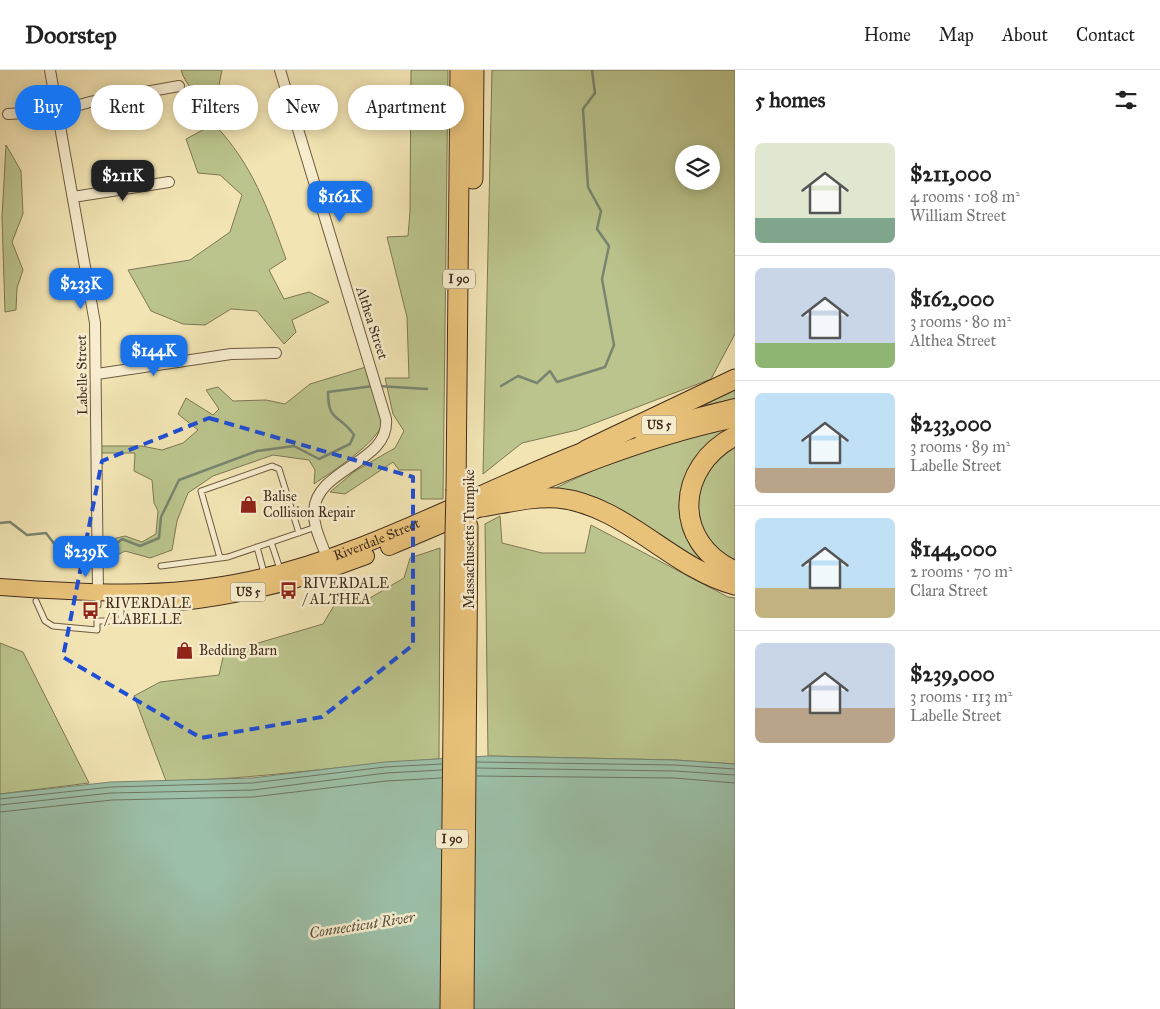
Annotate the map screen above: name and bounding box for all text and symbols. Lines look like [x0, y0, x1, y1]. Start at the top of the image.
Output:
text: Doorstep [25, 20, 117, 50]
text: Home [864, 24, 911, 46]
text: Map [939, 24, 974, 46]
text: About [1002, 24, 1048, 46]
text: Contact [1076, 24, 1135, 46]
chip: Buy [15, 85, 81, 130]
chip: Rent [91, 85, 163, 130]
chip: Filters [173, 85, 258, 130]
chip: New [268, 85, 338, 130]
chip: Apartment [348, 85, 464, 130]
icon: filters [1112, 86, 1140, 114]
text: 5 homes [755, 87, 826, 113]
map controls [675, 145, 720, 190]
button: layers [675, 145, 720, 190]
pin: $211K [88, 160, 158, 202]
text: $211,000 [910, 161, 992, 187]
icon: home [795, 163, 855, 223]
text: $211K [102, 166, 144, 185]
pin: $162K [305, 180, 375, 223]
text: $162K [318, 187, 362, 206]
text: 4 rooms · 108 m² [910, 187, 1020, 206]
text: William Street [910, 206, 1006, 225]
pin: $233K [46, 268, 116, 310]
road number: I 90 [443, 270, 475, 288]
text: $233K [60, 274, 102, 293]
street label: Althea Street [352, 284, 392, 362]
text: $162,000 [910, 286, 995, 312]
icon: home [795, 288, 855, 348]
text: 3 rooms · 80 m² [910, 312, 1011, 331]
text: Althea Street [910, 331, 996, 350]
pin: $144K [119, 334, 189, 377]
street label: Labelle Street [73, 335, 91, 415]
text: $144K [131, 341, 177, 360]
text: $233,000 [910, 411, 992, 437]
icon: home [795, 413, 855, 473]
road number: US 5 [642, 416, 676, 434]
text: 3 rooms · 89 m² [910, 437, 1010, 456]
text: Labelle Street [910, 456, 1001, 475]
street label: Massachusetts Turnpike [461, 469, 478, 609]
place label: Balise Collision Repair [263, 488, 356, 521]
shop icon: Balise Collision Repair [239, 494, 259, 514]
street label: Riverdale Street [331, 514, 422, 564]
pin: $239K [51, 536, 121, 578]
text: $144,000 [910, 536, 997, 562]
icon: home [795, 538, 855, 598]
text: $239K [64, 542, 108, 561]
text: 2 rooms · 70 m² [910, 562, 1013, 581]
place label: RIVERDALE / ALTHEA [302, 575, 389, 608]
bus stop icon: RIVERDALE / ALTHEA [279, 581, 299, 601]
text: Clara Street [910, 581, 988, 600]
road number: US 5 [230, 582, 266, 602]
place label: RIVERDALE / LABELLE [104, 595, 191, 628]
bus stop icon: RIVERDALE / LABELLE [81, 601, 101, 621]
shop icon: Bedding Barn [175, 640, 195, 660]
place label: Bedding Barn [199, 642, 278, 659]
text: $239,000 [910, 661, 995, 687]
icon: home [795, 663, 855, 723]
text: 3 rooms · 113 m² [910, 687, 1012, 706]
text: Labelle Street [910, 706, 1001, 725]
road number: I 90 [436, 830, 468, 849]
water label: Connecticut River [308, 908, 417, 942]

